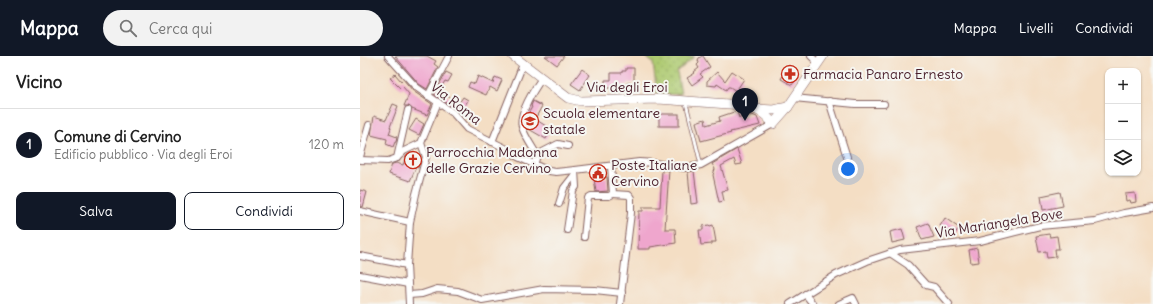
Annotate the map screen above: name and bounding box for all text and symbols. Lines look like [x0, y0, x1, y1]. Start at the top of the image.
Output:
search box [103, 10, 383, 46]
text: Mappa [20, 16, 79, 40]
icon: search [117, 17, 139, 39]
text: Cerca qui [149, 19, 212, 38]
text: Mappa [954, 19, 997, 37]
text: Livelli [1019, 19, 1053, 37]
text: Condividi [1075, 19, 1133, 37]
pharmacy icon: Farmacia Panaro Ernesto [780, 64, 800, 84]
place label: Farmacia Panaro Ernesto [803, 65, 963, 83]
map controls [1105, 68, 1141, 176]
button: + [1105, 68, 1141, 104]
text: Vicino [16, 71, 62, 93]
street label: Via Roma [427, 77, 485, 129]
street label: Via degli Eroi [586, 78, 668, 96]
pin: 1 [732, 88, 758, 121]
place label: Scuola elementare statale [543, 104, 660, 138]
button: − [1105, 104, 1141, 140]
school or university icon: Scuola elementare statale [520, 111, 540, 131]
text: Comune di Cervino [54, 127, 182, 146]
text: 1 [26, 136, 32, 153]
text: 120 m [309, 136, 344, 153]
button: layers [1105, 140, 1141, 176]
place label: Parrocchia Madonna delle Grazie Cervino [426, 143, 557, 177]
text: Edificio pubblico · Via degli Eroi [54, 146, 232, 163]
church icon: Parrocchia Madonna delle Grazie Cervino [403, 150, 423, 170]
place label: Poste Italiane Cervino [611, 156, 697, 190]
your location [838, 159, 858, 179]
public building icon: Poste Italiane Cervino [588, 163, 608, 183]
button: Salva [16, 192, 176, 230]
button: Condividi [184, 192, 344, 230]
street label: Via Mariangela Bove [934, 204, 1064, 242]

